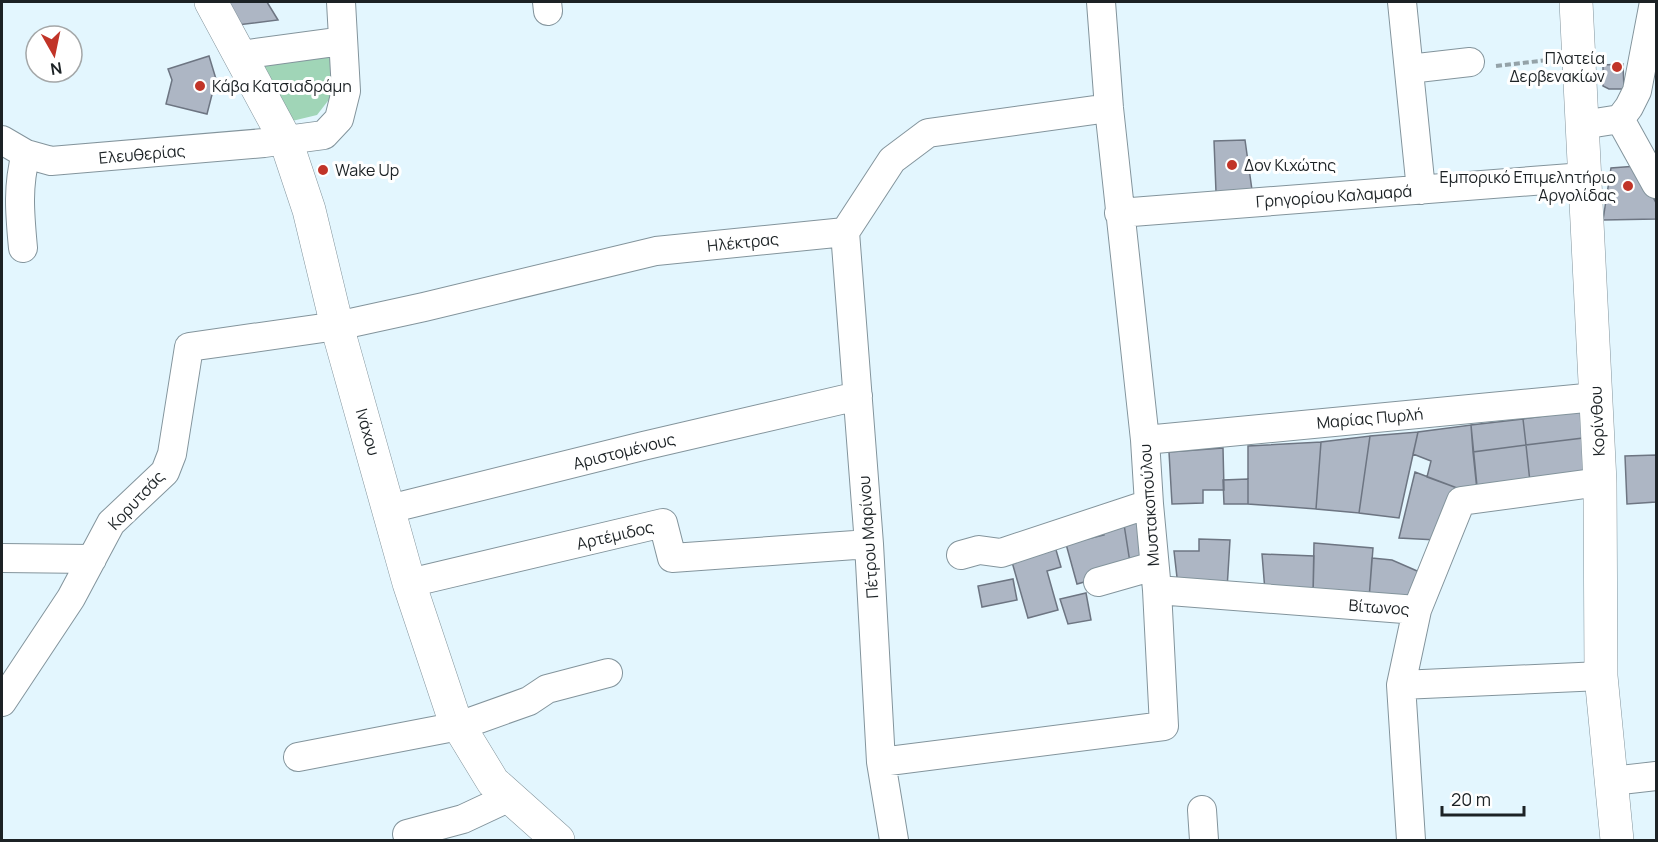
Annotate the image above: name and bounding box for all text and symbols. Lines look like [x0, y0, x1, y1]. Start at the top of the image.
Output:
north arrow [24, 24, 84, 84]
place label: Πλατεία Δερβενακίων [1509, 47, 1605, 87]
text: N [49, 57, 64, 81]
marker: Πλατεία Δερβενακίων [1610, 60, 1624, 74]
place label: Κάβα Κατσιαδράμη [212, 75, 352, 97]
marker: Κάβα Κατσιαδράμη [193, 79, 207, 93]
street label: Ελευθερίας [98, 139, 186, 169]
place label: Δον Κιχώτης [1244, 154, 1336, 176]
marker: Δον Κιχώτης [1225, 158, 1239, 172]
place label: Wake Up [335, 159, 399, 181]
marker: Wake Up [316, 163, 330, 177]
place label: Εμπορικό Επιμελητήριο Αργολίδας [1440, 166, 1616, 206]
marker: Εμπορικό Επιμελητήριο Αργολίδας [1621, 179, 1635, 193]
street label: Γρηγορίου Καλαμαρά [1255, 180, 1413, 212]
street label: Ηλέκτρας [706, 227, 780, 257]
street label: Κορίνθου [1584, 385, 1610, 457]
street label: Μαρίας Πυρλή [1316, 402, 1424, 434]
street label: Ινάχου [351, 406, 385, 458]
street label: Αριστομένους [571, 428, 678, 474]
street label: Μυστακοπούλου [1134, 443, 1164, 567]
street label: Κορυτσάς [103, 466, 169, 534]
street label: Πέτρου Μαρίνου [853, 475, 883, 599]
street label: Αρτέμιδος [574, 515, 656, 555]
street label: Βίτωνος [1348, 594, 1410, 620]
scale bar [1442, 779, 1524, 817]
text: 20 m [1451, 787, 1491, 811]

